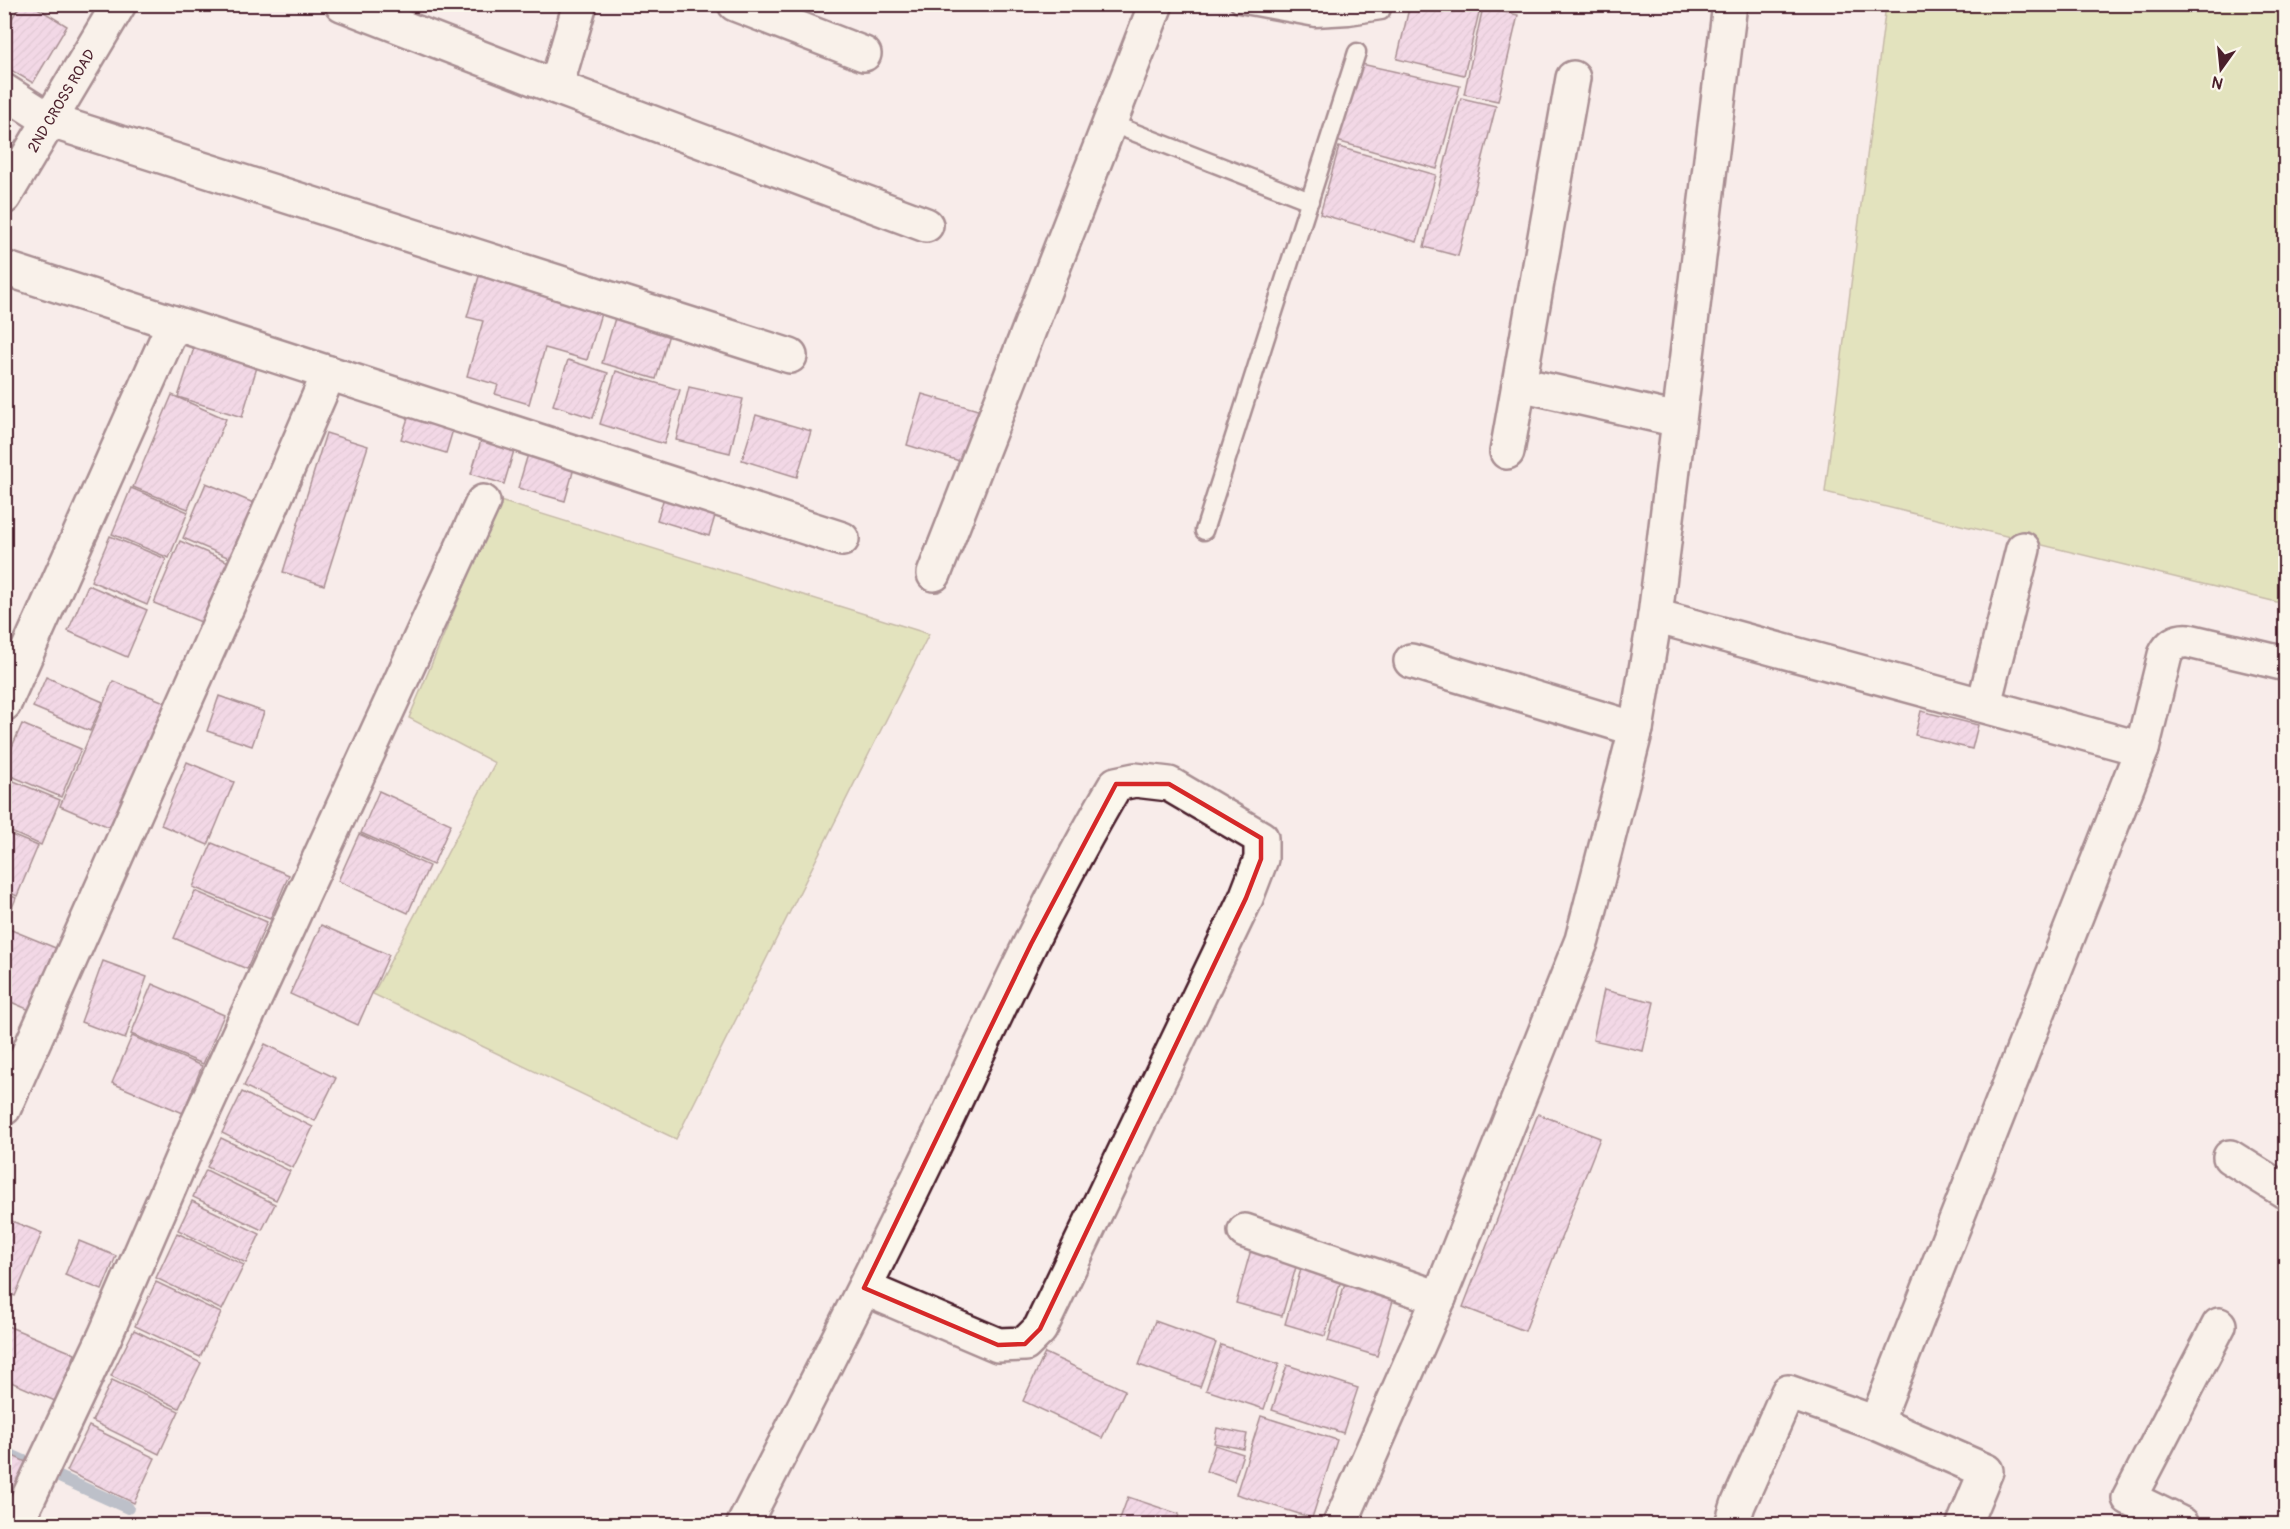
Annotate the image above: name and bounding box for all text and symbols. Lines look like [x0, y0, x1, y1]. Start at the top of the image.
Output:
north arrow [2191, 39, 2251, 99]
street label: 2ND CROSS ROAD [23, 46, 99, 156]
text: N [2209, 71, 2225, 94]

